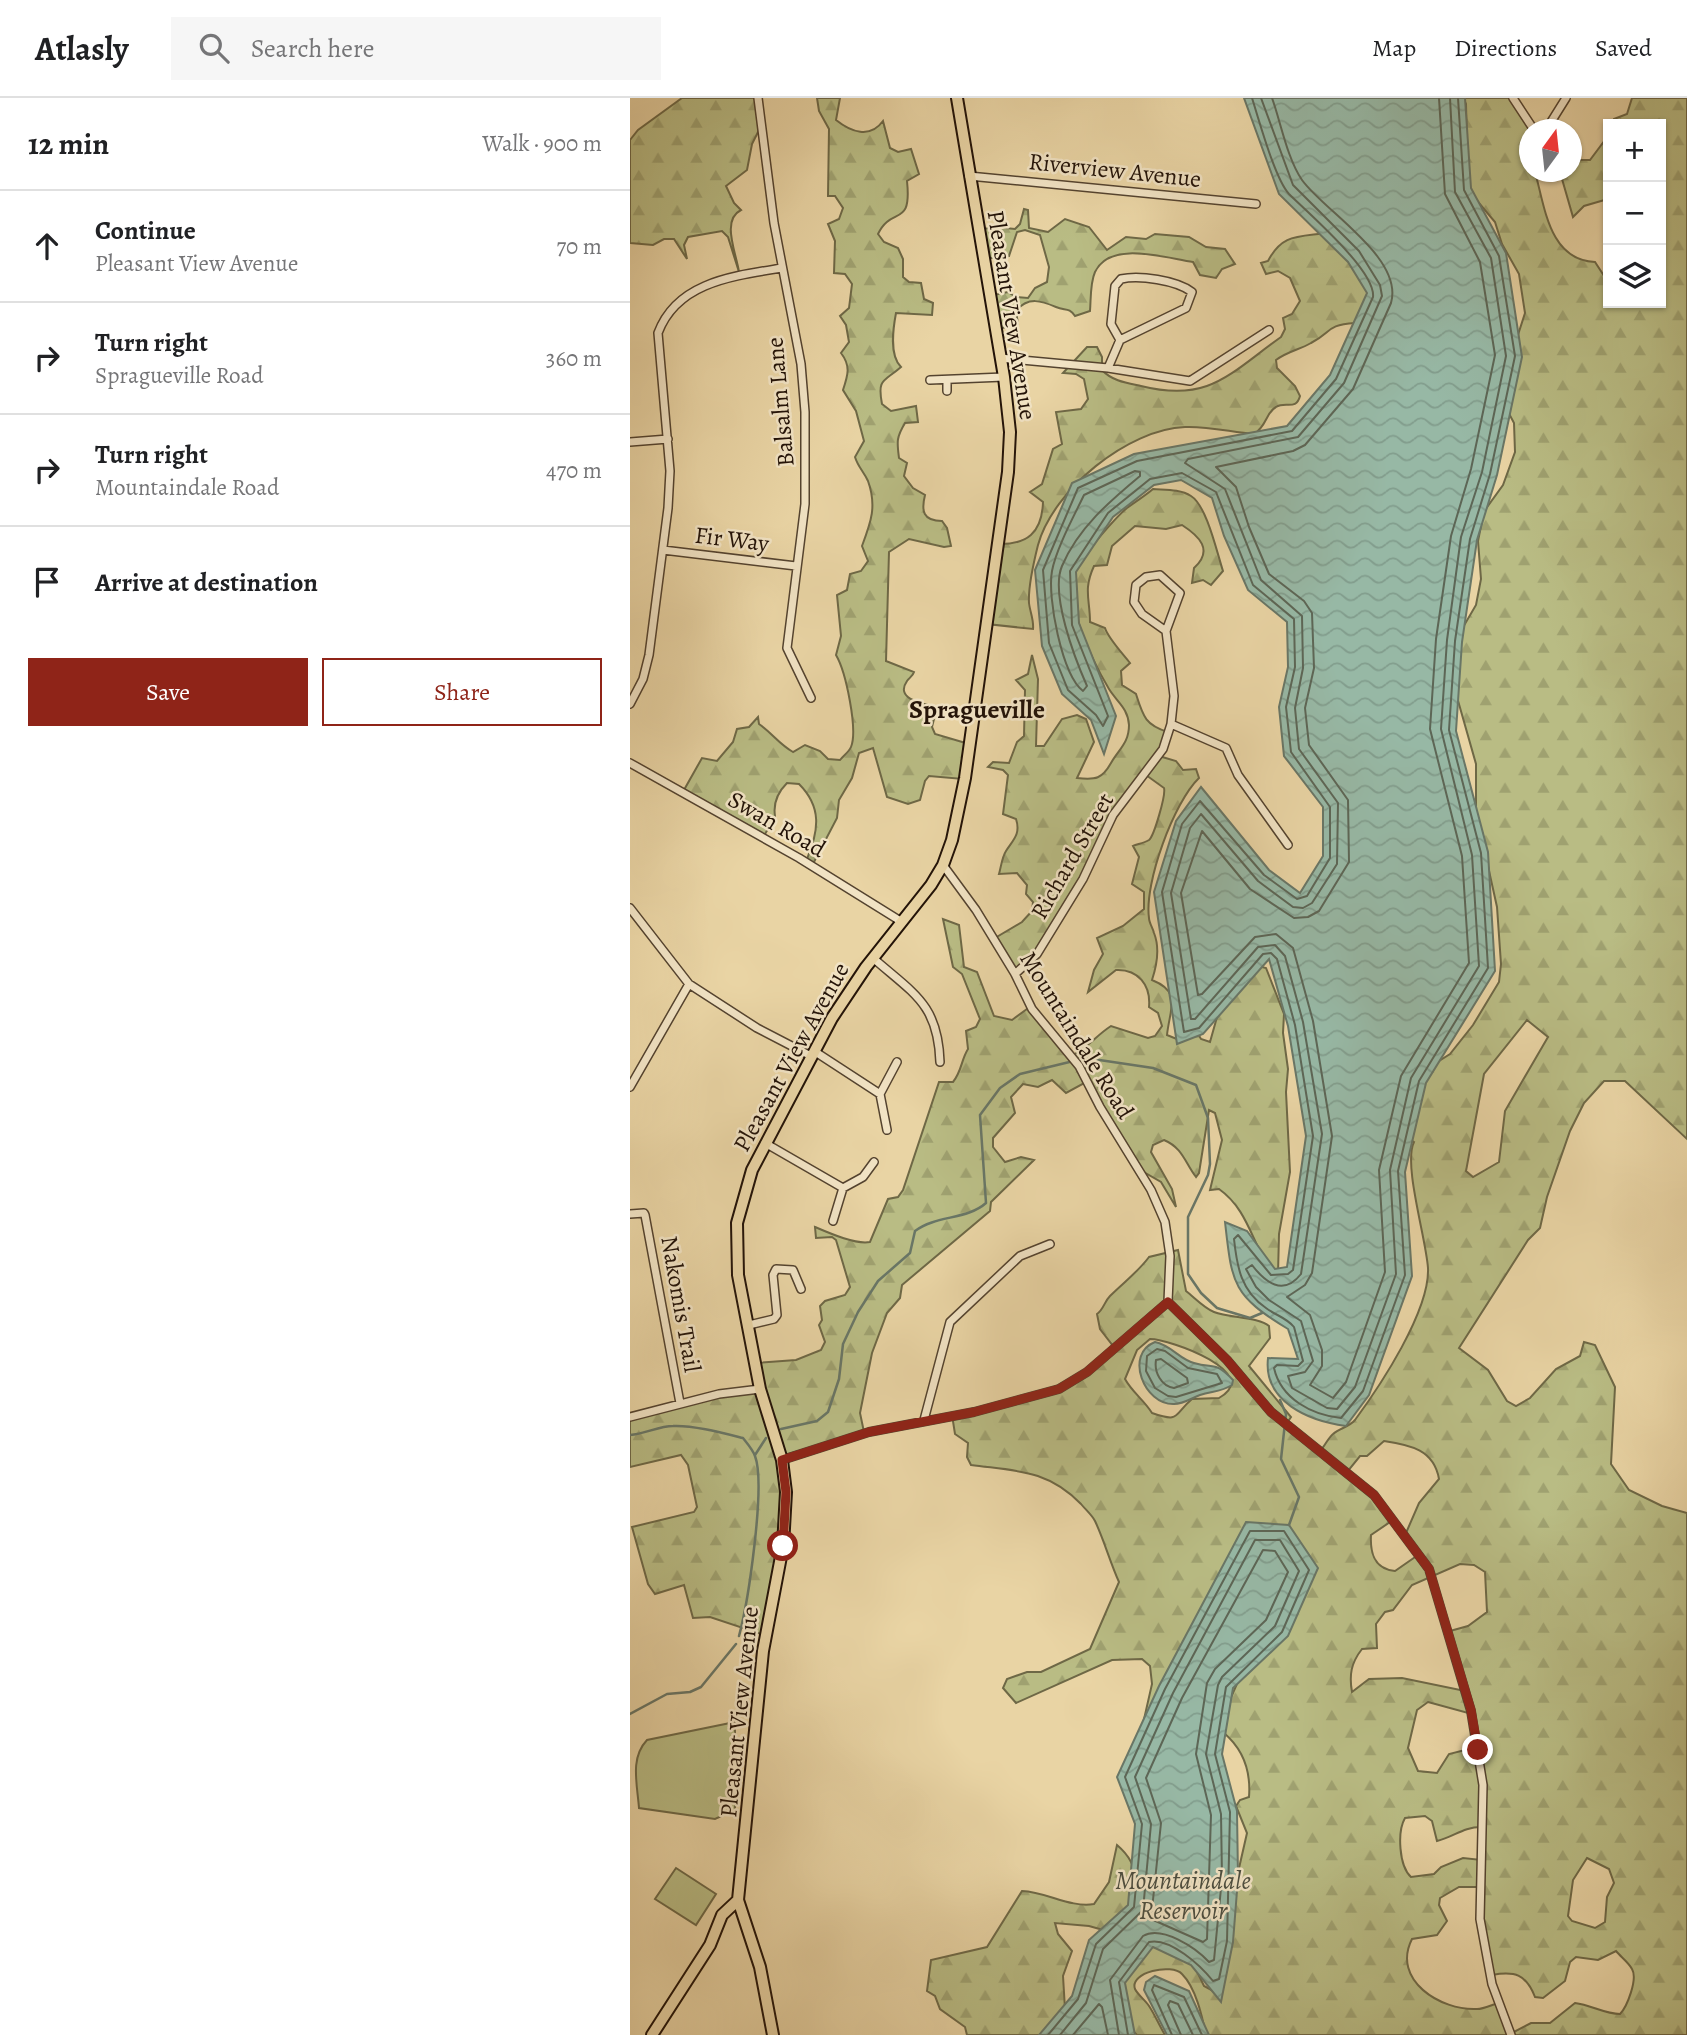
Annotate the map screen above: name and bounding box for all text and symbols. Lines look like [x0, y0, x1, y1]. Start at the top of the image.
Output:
search box [171, 17, 661, 80]
text: Atlasly [35, 26, 129, 71]
icon: search [195, 29, 233, 67]
text: Search here [251, 31, 374, 66]
text: Map [1372, 32, 1416, 64]
text: Directions [1454, 32, 1557, 64]
text: Saved [1595, 32, 1652, 64]
north arrow [1519, 119, 1582, 182]
map controls [1603, 119, 1666, 308]
button: + [1603, 119, 1666, 182]
text: 12 min [28, 124, 109, 164]
text: Walk · 900 m [482, 128, 602, 159]
street label: Riverview Avenue [1027, 145, 1203, 195]
button: − [1603, 182, 1666, 245]
street label: Pleasant View Avenue [980, 208, 1044, 422]
text: Continue [95, 213, 196, 248]
icon: ahead [28, 227, 66, 265]
text: 70 m [556, 231, 602, 262]
button: layers [1603, 245, 1666, 308]
text: Pleasant View Avenue [95, 248, 298, 279]
text: Turn right [95, 325, 208, 360]
street label: Balsalm Lane [758, 336, 802, 468]
icon: right [28, 339, 66, 377]
text: 360 m [546, 343, 602, 374]
text: Spragueville Road [95, 360, 264, 391]
text: Turn right [95, 437, 208, 472]
icon: right [28, 451, 66, 489]
text: 470 m [546, 455, 602, 486]
text: Mountaindale Road [95, 472, 279, 503]
street label: Fir Way [693, 519, 771, 559]
icon: arrive [28, 563, 66, 601]
text: Arrive at destination [95, 565, 318, 600]
button: Save [28, 658, 308, 726]
button: Share [322, 658, 602, 726]
district label: Spragueville [909, 692, 1045, 727]
street label: Swan Road [722, 783, 832, 865]
street label: Richard Street [1023, 787, 1121, 925]
street label: Mountaindale Road [1012, 945, 1142, 1125]
street label: Pleasant View Avenue [726, 957, 856, 1157]
street label: Nakomis Trail [653, 1233, 709, 1375]
route start [767, 1530, 798, 1561]
street label: Pleasant View Avenue [712, 1605, 766, 1819]
route end [1462, 1734, 1493, 1765]
water label: Mountaindale Reservoir [1115, 1863, 1251, 1928]

